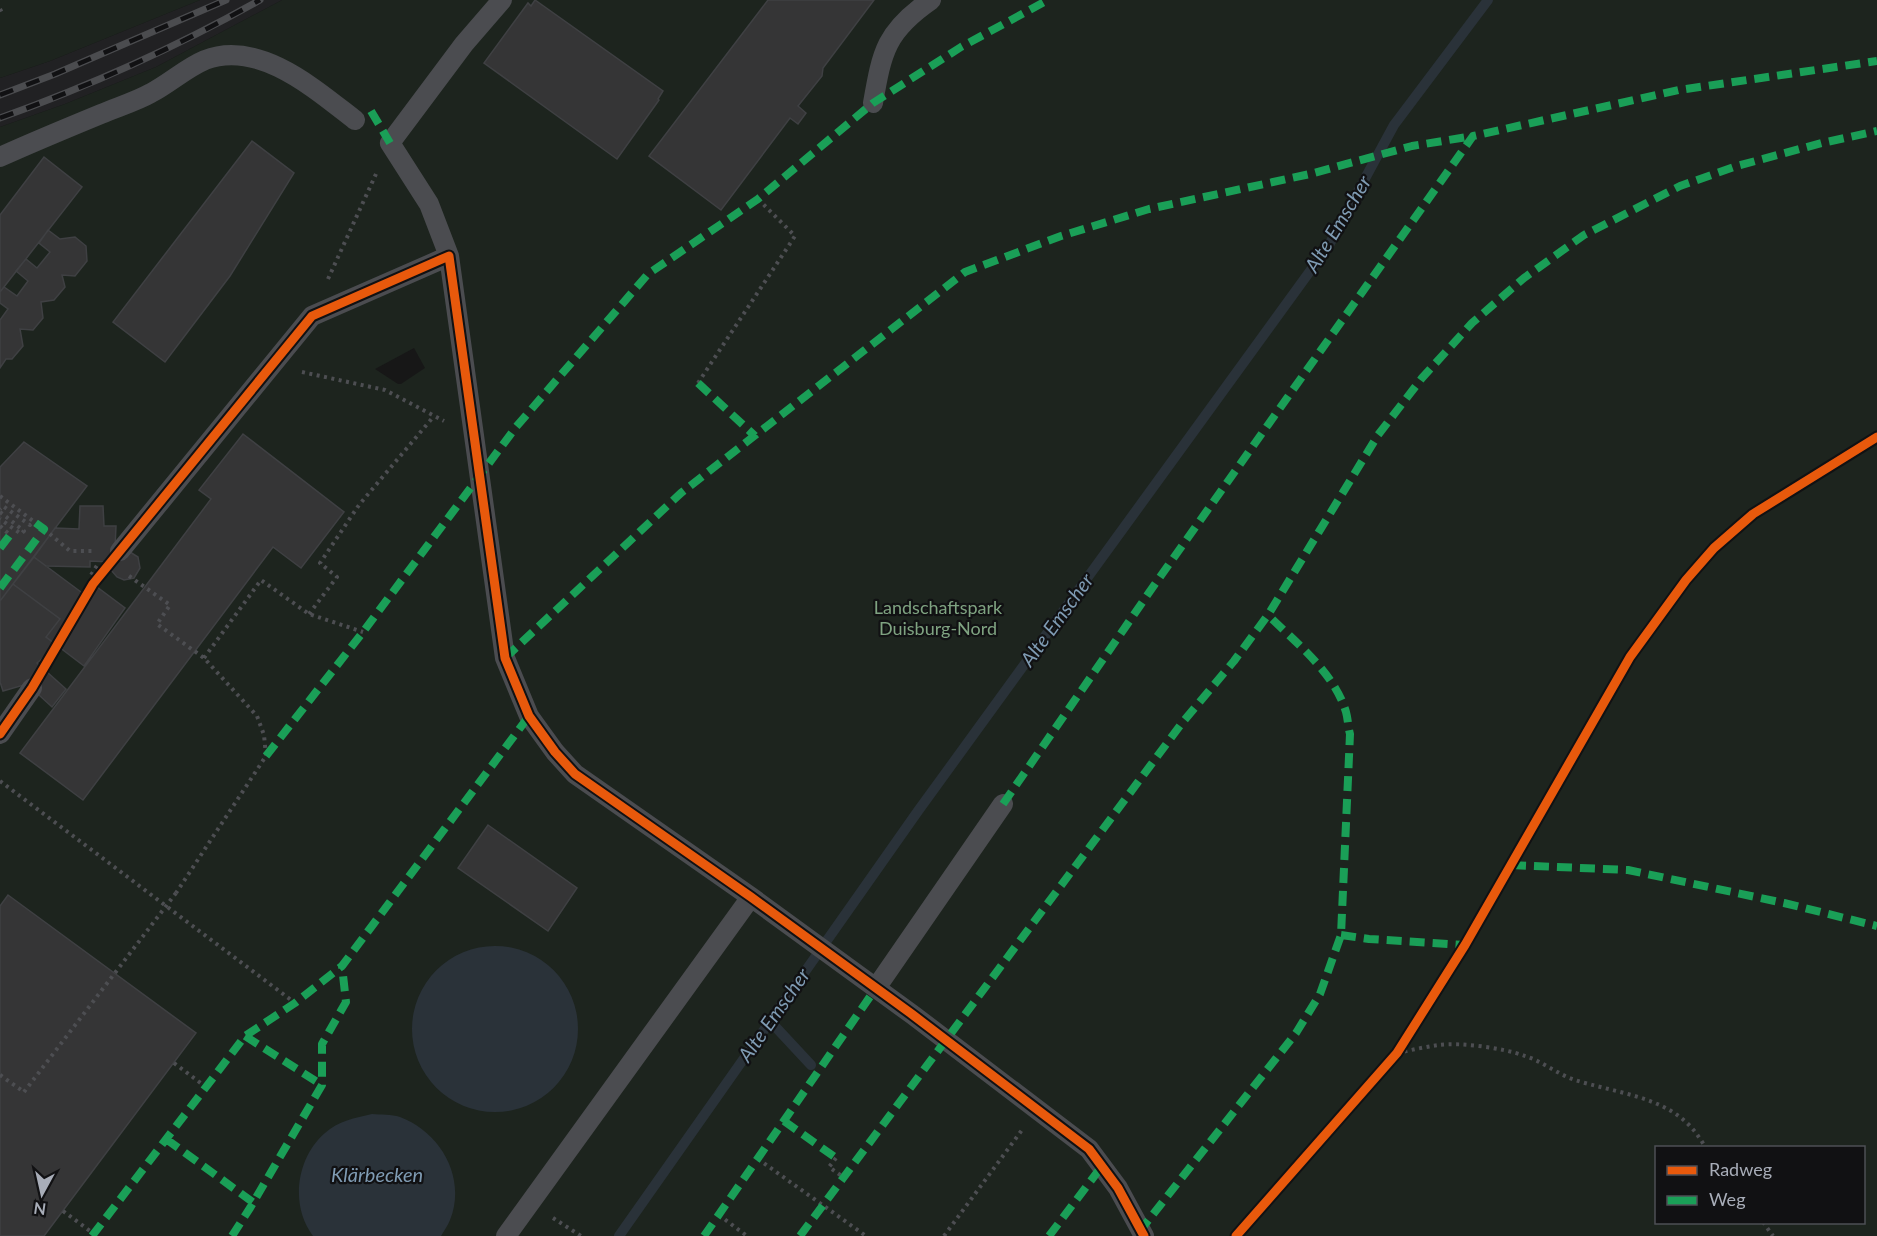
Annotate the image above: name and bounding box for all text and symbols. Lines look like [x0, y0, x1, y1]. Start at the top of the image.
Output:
water label: Alte Emscher [1298, 170, 1376, 277]
water label: Alte Emscher [1014, 568, 1098, 671]
park label: Landschaftspark Duisburg-Nord [874, 596, 1003, 639]
water label: Alte Emscher [732, 962, 815, 1067]
legend [1655, 1146, 1865, 1224]
text: Radweg [1709, 1158, 1772, 1180]
water label: Klärbecken [331, 1162, 423, 1186]
north arrow [12, 1164, 72, 1224]
text: Weg [1709, 1188, 1746, 1210]
text: N [32, 1199, 47, 1220]

